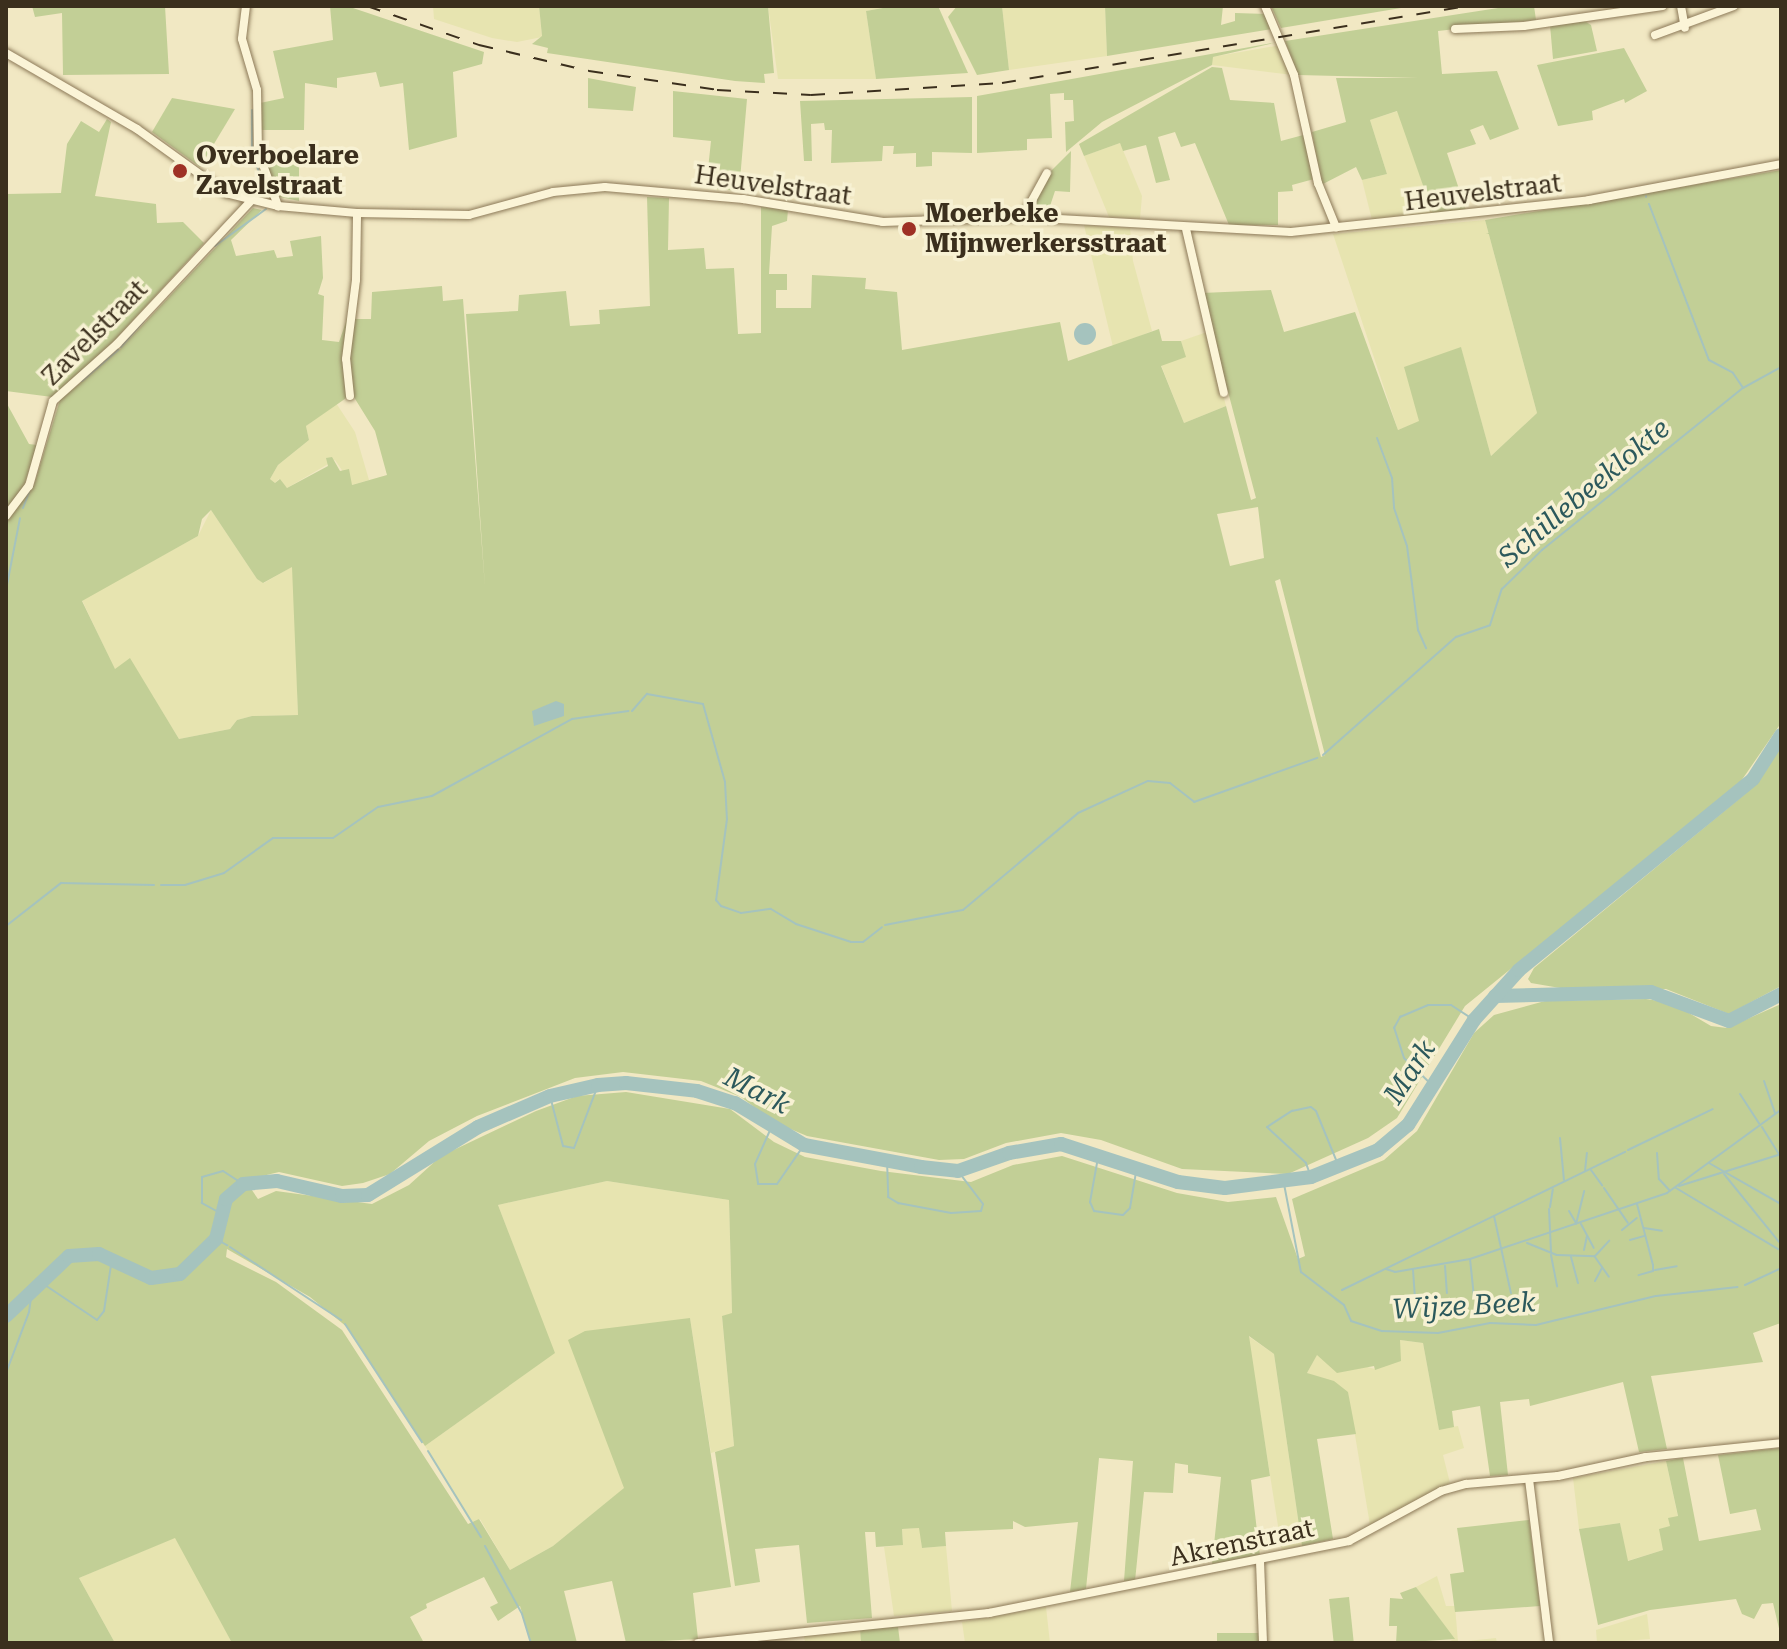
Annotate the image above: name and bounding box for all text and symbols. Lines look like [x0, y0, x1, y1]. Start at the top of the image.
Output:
place label: Overboelare Zavelstraat [196, 140, 359, 202]
street label: Heuvelstraat [692, 160, 854, 212]
marker: Overboelare Zavelstraat [171, 162, 189, 180]
street label: Heuvelstraat [1403, 168, 1563, 218]
place label: Moerbeke Mijnwerkersstraat [925, 198, 1167, 260]
marker: Moerbeke Mijnwerkersstraat [900, 220, 918, 238]
street label: Zavelstraat [36, 274, 154, 392]
water label: Schillebeeklokte [1492, 412, 1676, 574]
water label: Mark [1377, 1034, 1443, 1110]
water label: Mark [718, 1060, 796, 1122]
water label: Wijze Beek [1391, 1285, 1537, 1327]
street label: Akrenstraat [1167, 1513, 1317, 1573]

